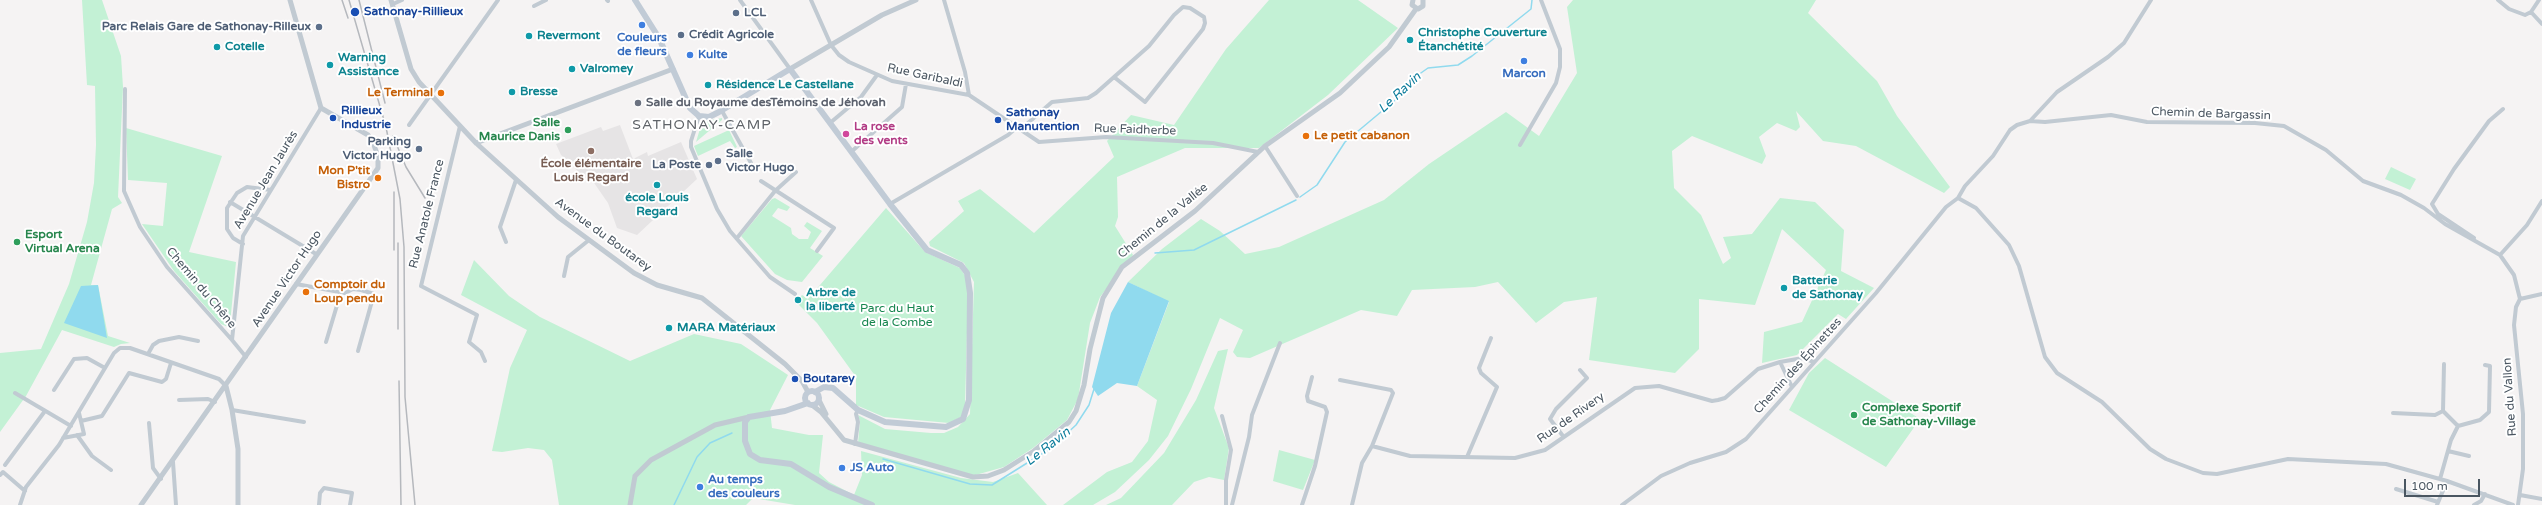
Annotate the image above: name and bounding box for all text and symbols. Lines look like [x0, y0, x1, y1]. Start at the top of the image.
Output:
place label: Sathonay-Rillieux [364, 5, 463, 19]
marker: Sathonay-Rillieux [349, 6, 361, 18]
place label: LCL [744, 6, 766, 20]
marker: LCL [731, 8, 741, 18]
place label: Parc Relais Gare de Sathonay-Rilleux [102, 20, 311, 34]
marker: Couleurs de fleurs [637, 20, 647, 30]
marker: Parc Relais Gare de Sathonay-Rilleux [314, 22, 324, 32]
place label: Christophe Couverture Étanchétité [1418, 26, 1547, 54]
place label: Crédit Agricole [689, 28, 774, 42]
place label: Revermont [537, 29, 600, 43]
marker: Crédit Agricole [676, 30, 686, 40]
marker: Revermont [524, 31, 534, 41]
place label: Couleurs de fleurs [617, 31, 667, 59]
marker: Christophe Couverture Étanchétité [1405, 35, 1415, 45]
place label: Cotelle [225, 40, 264, 54]
marker: Cotelle [212, 42, 222, 52]
place label: Kulte [698, 48, 728, 62]
marker: Kulte [685, 50, 695, 60]
place label: Warning Assistance [338, 51, 399, 79]
marker: Marcon [1519, 56, 1529, 66]
marker: Warning Assistance [325, 60, 335, 70]
street label: Rue Garibaldi [886, 61, 964, 91]
place label: Valromey [580, 62, 633, 76]
marker: Valromey [567, 64, 577, 74]
place label: Marcon [1502, 67, 1546, 81]
water label: Le Ravin [1375, 69, 1425, 117]
place label: Résidence Le Castellane [716, 78, 854, 92]
marker: Résidence Le Castellane [703, 80, 713, 90]
place label: Bresse [520, 85, 558, 99]
place label: Le Terminal [367, 86, 433, 100]
marker: Bresse [507, 87, 517, 97]
marker: Le Terminal [436, 88, 446, 98]
place label: Salle du Royaume desTémoins de Jéhovah [646, 96, 886, 110]
marker: Salle du Royaume desTémoins de Jéhovah [633, 98, 643, 108]
place label: Rillieux Industrie [341, 104, 391, 132]
street label: Chemin de Bargassin [2151, 105, 2271, 123]
place label: Sathonay Manutention [1006, 106, 1080, 134]
marker: Rillieux Industrie [328, 113, 338, 123]
marker: Sathonay Manutention [993, 115, 1003, 125]
place label: Salle Maurice Danis [479, 116, 560, 144]
district label: SATHONAY-CAMP [632, 117, 772, 133]
place label: La rose des vents [854, 120, 908, 148]
street label: Rue Faidherbe [1094, 121, 1176, 139]
marker: Salle Maurice Danis [563, 125, 573, 135]
street label: Avenue Jean Jaurès [231, 128, 301, 232]
marker: La rose des vents [841, 129, 851, 139]
place label: Le petit cabanon [1314, 129, 1410, 143]
marker: Le petit cabanon [1301, 131, 1311, 141]
place label: Parking Victor Hugo [343, 135, 411, 163]
marker: Parking Victor Hugo [414, 144, 424, 154]
marker: École élémentaire Louis Regard [586, 146, 596, 156]
place label: Salle Victor Hugo [726, 147, 794, 175]
marker: Salle Victor Hugo [713, 156, 723, 166]
place label: École élémentaire Louis Regard [540, 157, 642, 185]
street label: Rue Anatole France [406, 158, 448, 270]
place label: La Poste [652, 158, 701, 172]
marker: La Poste [704, 160, 714, 170]
place label: Mon P'tit Bistro [318, 164, 370, 192]
marker: Mon P'tit Bistro [373, 173, 383, 183]
marker: école Louis Regard [652, 180, 662, 190]
street label: Chemin de la Vallée [1115, 180, 1211, 262]
place label: école Louis Regard [625, 191, 689, 219]
street label: Avenue du Boutarey [552, 195, 654, 275]
place label: Esport Virtual Arena [25, 228, 100, 256]
street label: Avenue Victor Hugo [249, 228, 325, 330]
marker: Esport Virtual Arena [12, 237, 22, 247]
street label: Chemin du Chêne [163, 245, 239, 331]
place label: Batterie de Sathonay [1792, 274, 1863, 302]
place label: Comptoir du Loup pendu [314, 278, 385, 306]
marker: Batterie de Sathonay [1779, 283, 1789, 293]
place label: Arbre de la liberté [806, 286, 856, 314]
marker: Comptoir du Loup pendu [301, 287, 311, 297]
marker: Arbre de la liberté [793, 295, 803, 305]
park label: Parc du Haut de la Combe [860, 302, 934, 330]
street label: Chemin des Épinettes [1751, 315, 1845, 417]
place label: MARA Matériaux [677, 321, 776, 335]
marker: MARA Matériaux [664, 323, 674, 333]
street label: Rue du Vallon [2500, 357, 2520, 437]
place label: Boutarey [803, 372, 855, 386]
marker: Boutarey [790, 374, 800, 384]
street label: Rue de Rivery [1535, 389, 1607, 447]
place label: Complexe Sportif de Sathonay-Village [1862, 401, 1976, 429]
marker: Complexe Sportif de Sathonay-Village [1849, 410, 1859, 420]
water label: Le Ravin [1022, 425, 1074, 469]
place label: JS Auto [850, 461, 894, 475]
marker: JS Auto [837, 463, 847, 473]
scale bar [2406, 471, 2482, 497]
place label: Au temps des couleurs [708, 473, 780, 501]
text: 100 m [2411, 479, 2448, 493]
marker: Au temps des couleurs [695, 482, 705, 492]

